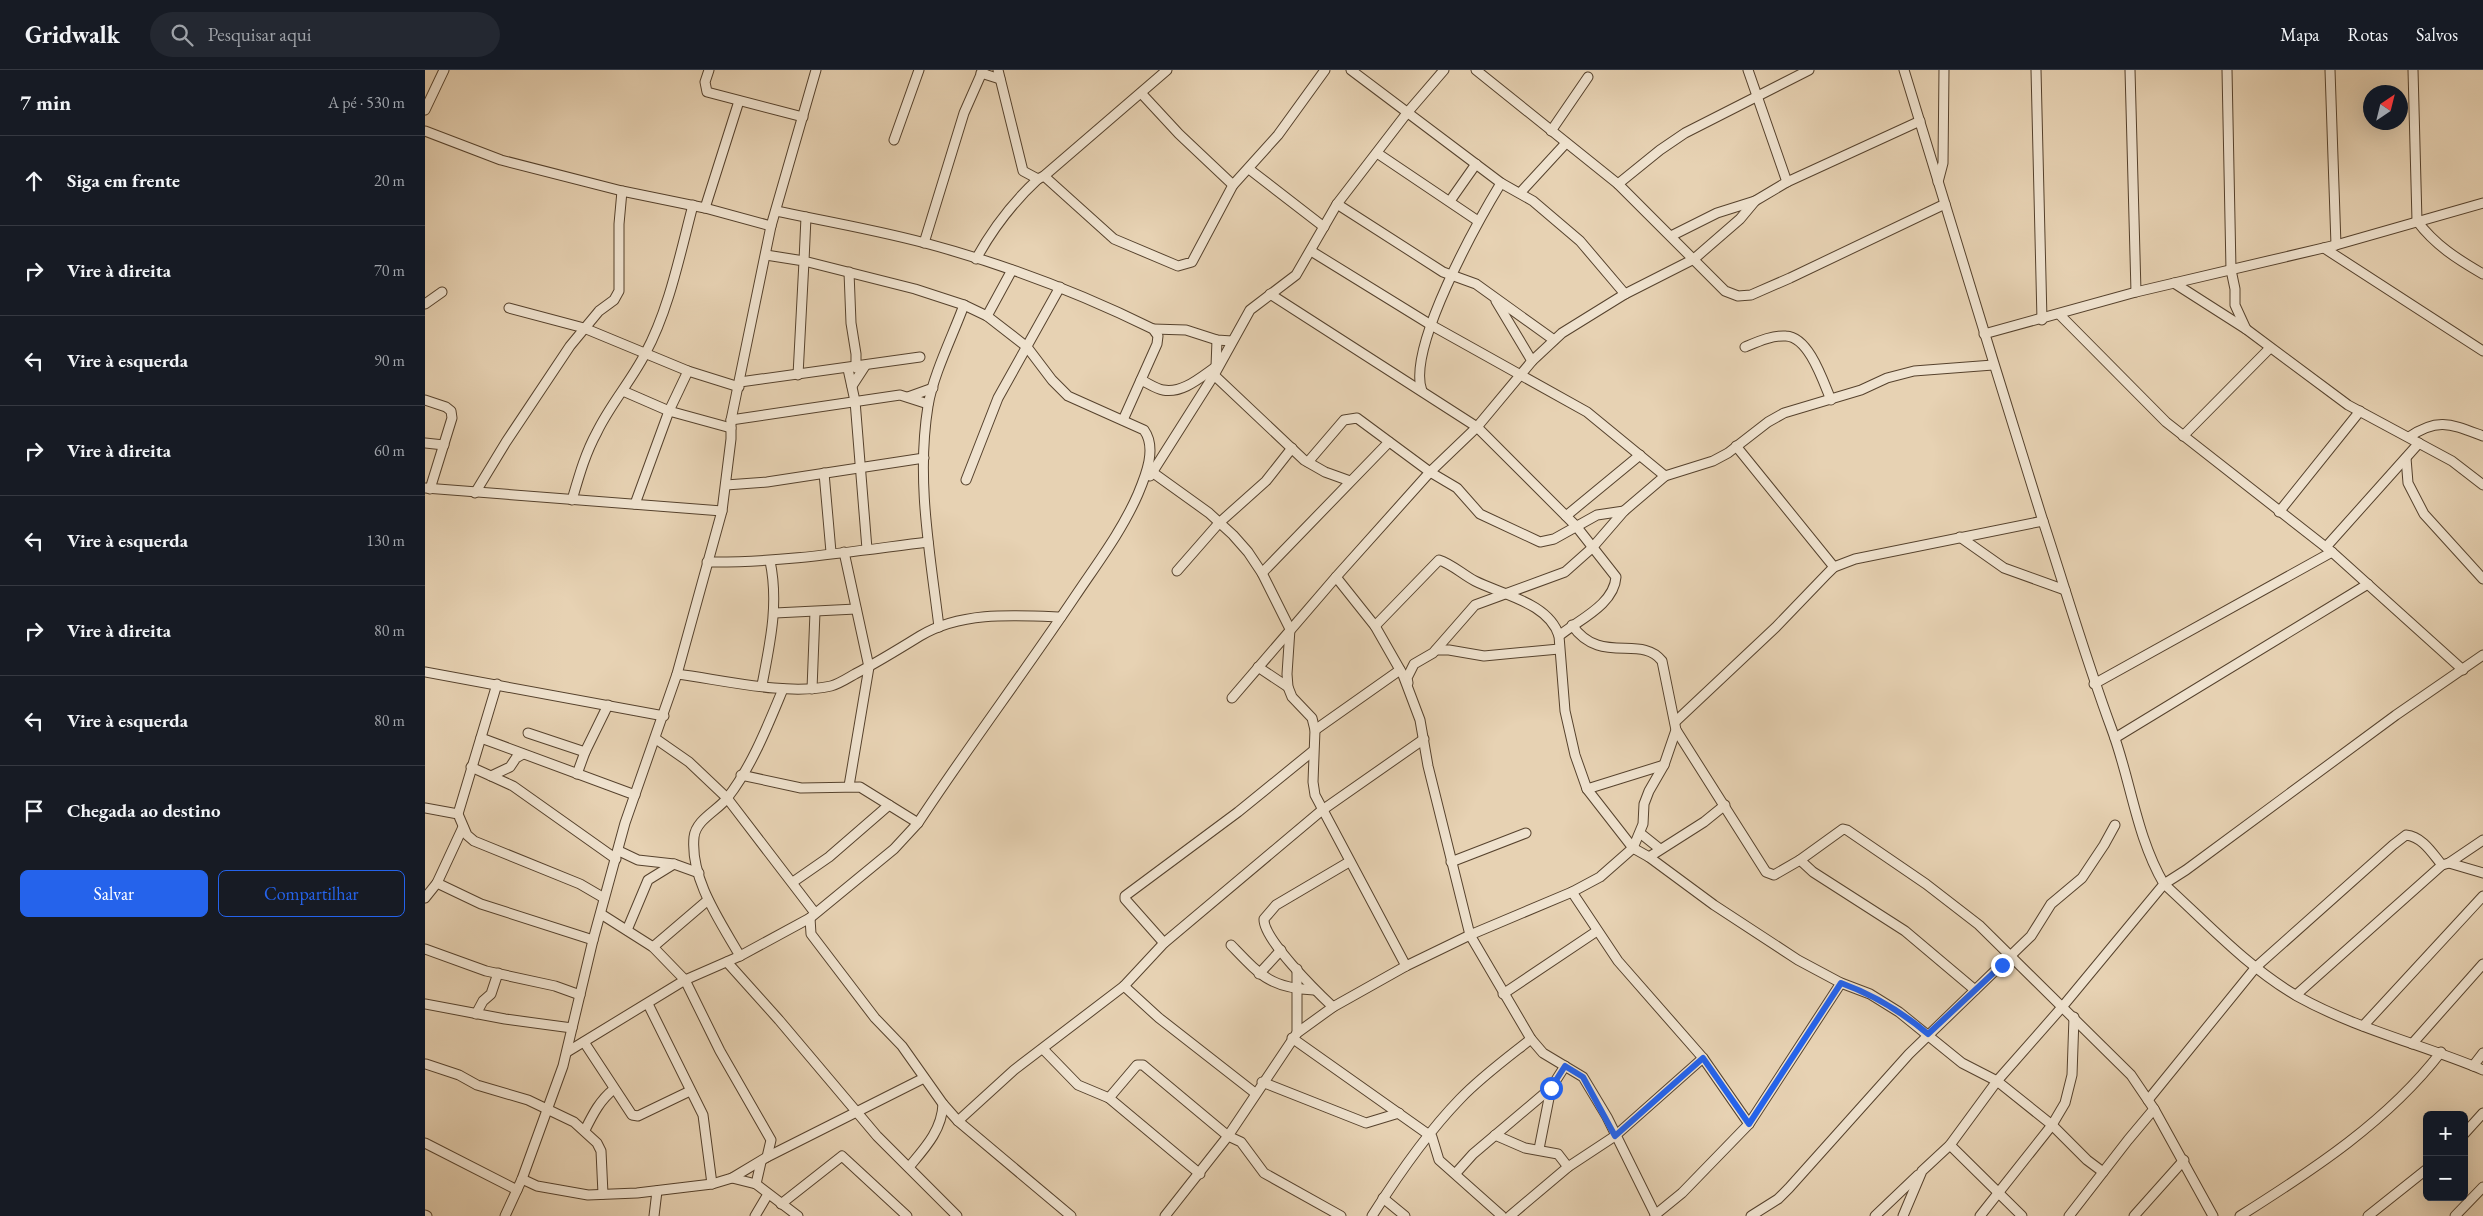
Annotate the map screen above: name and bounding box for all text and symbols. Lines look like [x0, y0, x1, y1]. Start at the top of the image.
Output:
search box [150, 12, 500, 57]
text: Gridwalk [25, 19, 120, 50]
icon: search [168, 21, 196, 49]
text: Pesquisar aqui [208, 22, 312, 47]
text: Mapa [2280, 23, 2320, 46]
text: Rotas [2348, 23, 2388, 46]
text: Salvos [2416, 23, 2458, 46]
north arrow [2363, 85, 2408, 130]
text: 7 min [20, 89, 71, 116]
text: A pé · 530 m [328, 92, 405, 113]
icon: ahead [20, 167, 48, 195]
text: Siga em frente [67, 168, 180, 193]
text: 20 m [374, 170, 405, 191]
icon: right [20, 257, 48, 285]
text: Vire à direita [67, 258, 171, 283]
text: 70 m [374, 260, 405, 281]
icon: left [20, 347, 48, 375]
text: Vire à esquerda [67, 348, 188, 373]
text: 90 m [374, 350, 405, 371]
icon: right [20, 437, 48, 465]
text: Vire à direita [67, 438, 171, 463]
text: 60 m [374, 440, 405, 461]
icon: left [20, 527, 48, 555]
text: Vire à esquerda [67, 528, 188, 553]
text: 130 m [366, 530, 405, 551]
icon: right [20, 617, 48, 645]
text: Vire à direita [67, 618, 171, 643]
text: 80 m [374, 620, 405, 641]
icon: left [20, 707, 48, 735]
text: Vire à esquerda [67, 708, 188, 733]
text: 80 m [374, 710, 405, 731]
icon: arrive [20, 797, 48, 825]
text: Chegada ao destino [67, 798, 221, 823]
button: Salvar [20, 870, 208, 917]
button: Compartilhar [218, 870, 405, 917]
route end [1991, 954, 2014, 977]
route start [1540, 1077, 1563, 1100]
map controls [2423, 1111, 2468, 1201]
button: + [2423, 1111, 2468, 1156]
button: − [2423, 1156, 2468, 1201]

